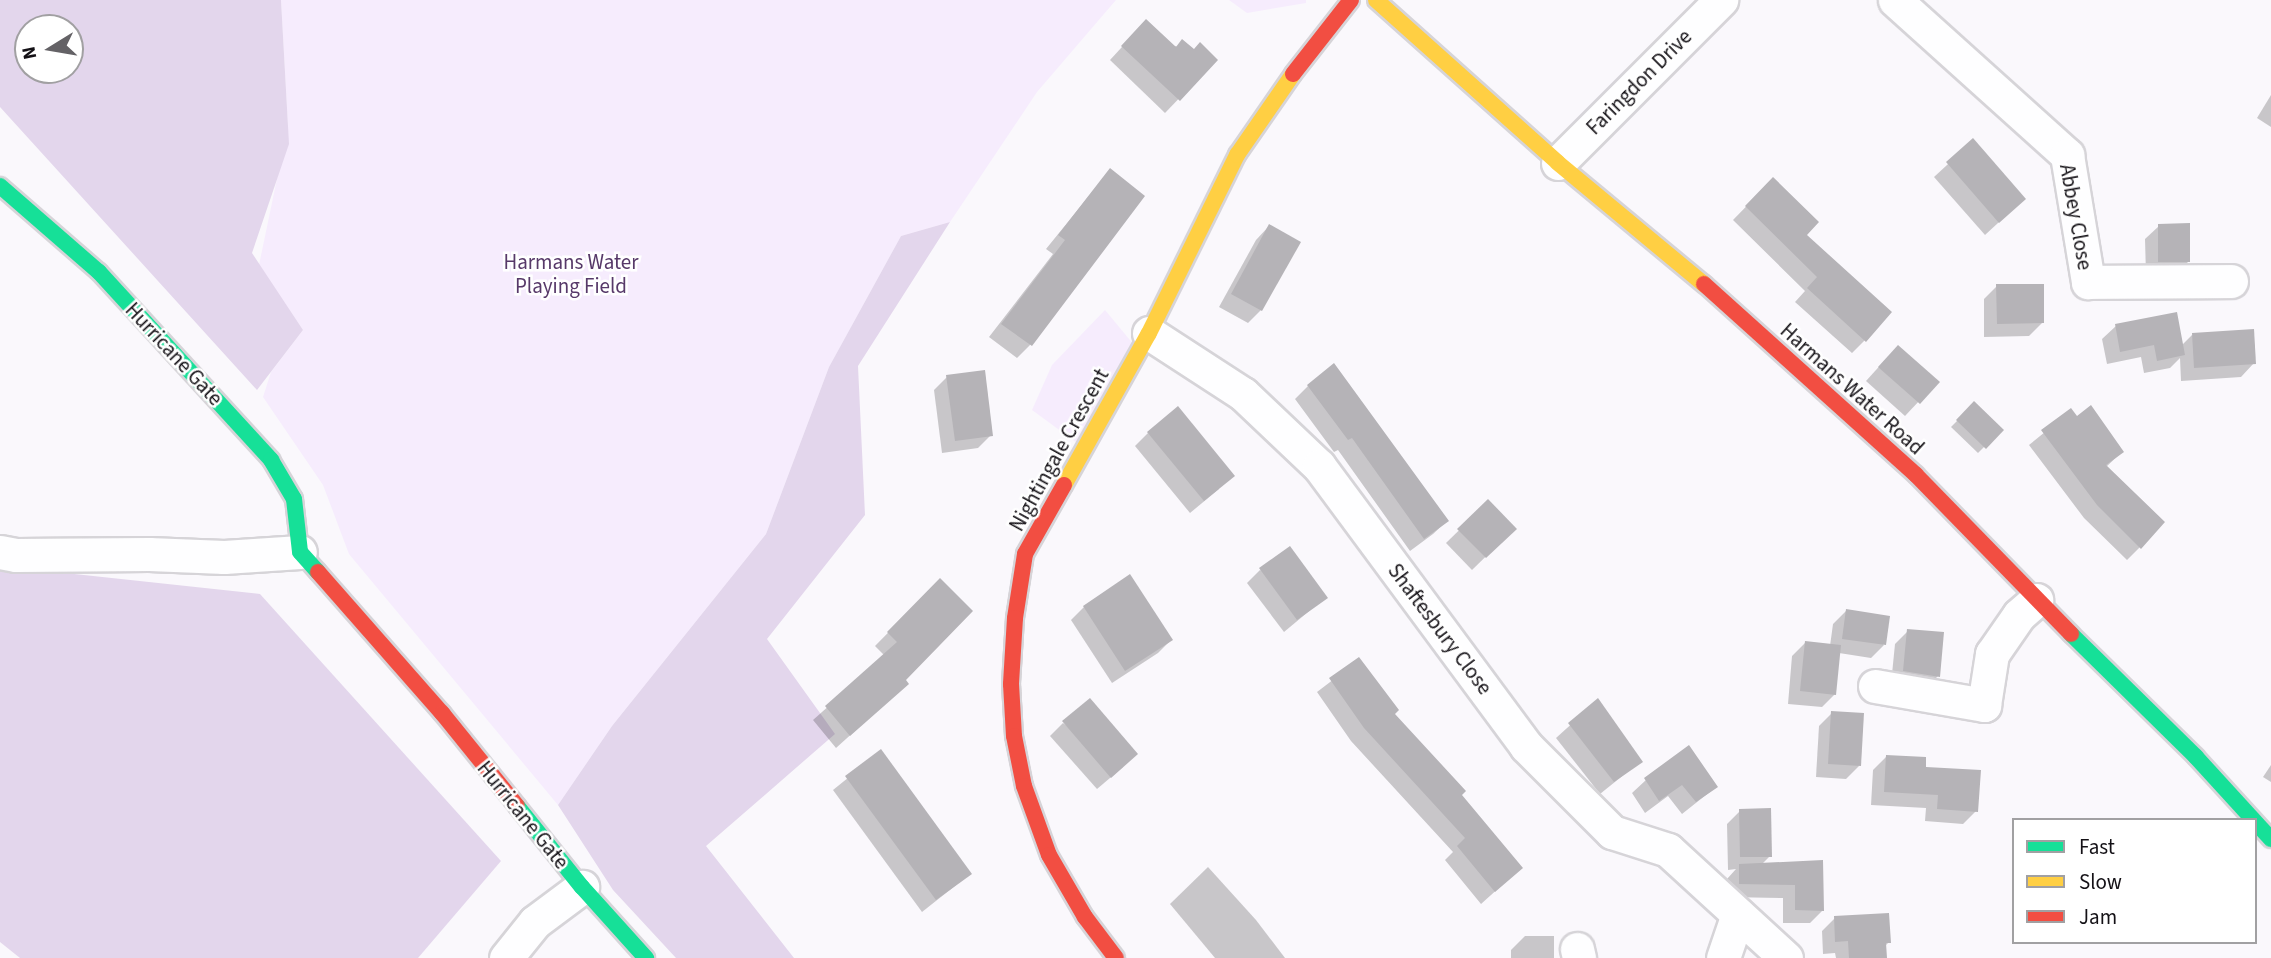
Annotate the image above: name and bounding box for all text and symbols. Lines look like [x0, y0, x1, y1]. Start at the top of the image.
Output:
north arrow [14, 14, 84, 84]
street label: Faringdon Drive [1581, 24, 1697, 140]
text: N [15, 44, 44, 62]
street label: Abbey Close [2054, 162, 2098, 272]
park label: Harmans Water Playing Field [503, 249, 639, 299]
street label: Hurricane Gate [120, 297, 228, 411]
street label: Harmans Water Road [1775, 318, 1929, 460]
street label: Nightingale Crescent [1004, 364, 1114, 536]
street label: Shaftesbury Close [1383, 559, 1497, 699]
street label: Hurricane Gate [472, 756, 574, 874]
legend [2012, 818, 2257, 944]
text: Fast [2079, 832, 2115, 862]
text: Slow [2079, 867, 2122, 897]
text: Jam [2079, 902, 2117, 932]

